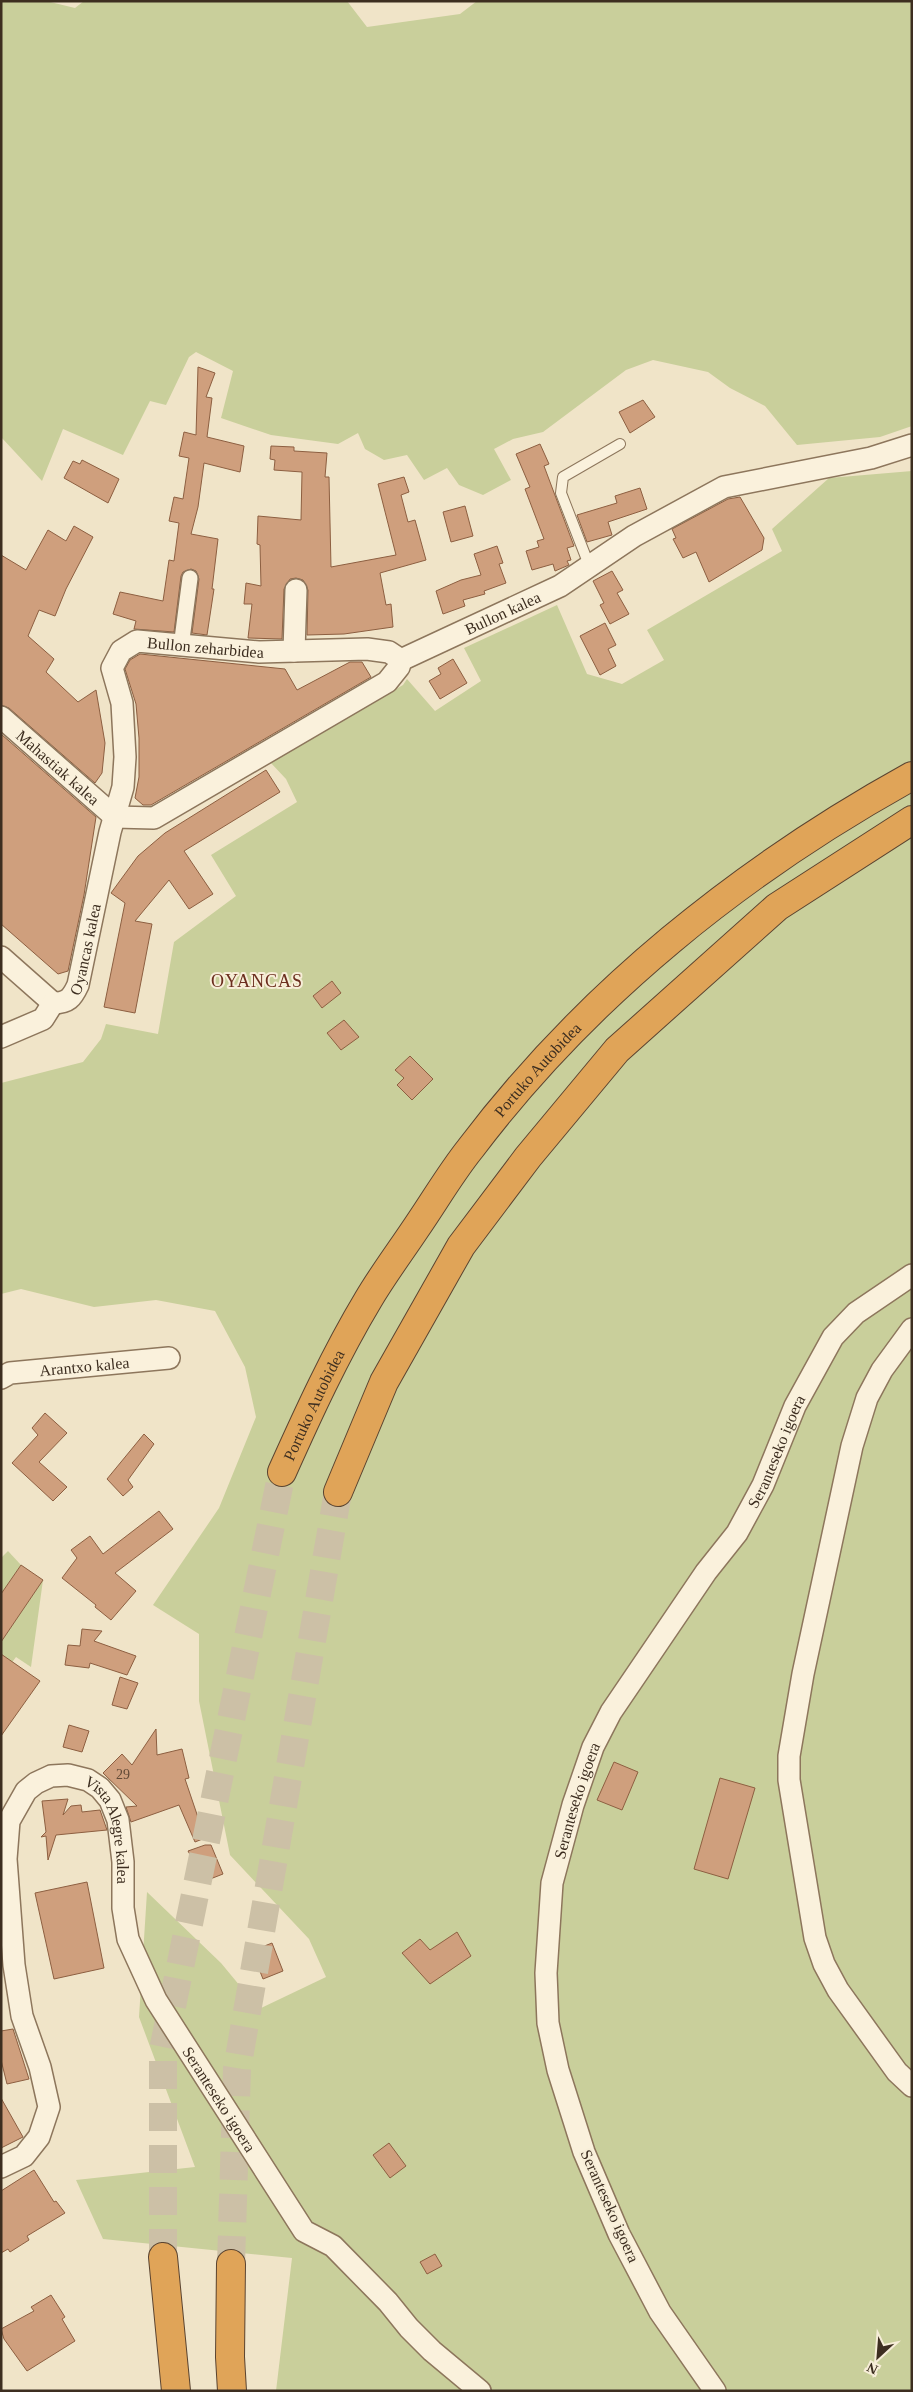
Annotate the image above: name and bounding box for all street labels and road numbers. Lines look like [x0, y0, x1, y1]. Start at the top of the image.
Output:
street label: Bullon kalea [462, 588, 543, 638]
street label: Bullon zeharbidea [147, 633, 264, 661]
street label: Mahastiak kalea [13, 726, 103, 808]
street label: Oyancas kalea [66, 902, 103, 998]
street label: Portuko Autobidea [491, 1019, 584, 1120]
street label: Portuko Autobidea [280, 1347, 347, 1463]
street label: Arantxo kalea [39, 1353, 130, 1379]
street label: Seranteseko igoera [744, 1392, 808, 1511]
street label: Seranteseko igoera [550, 1739, 603, 1861]
street label: Vista Alegre kalea [82, 1772, 132, 1884]
street label: Seranteseko igoera [180, 2043, 259, 2155]
street label: Seranteseko igoera [577, 2147, 642, 2265]

